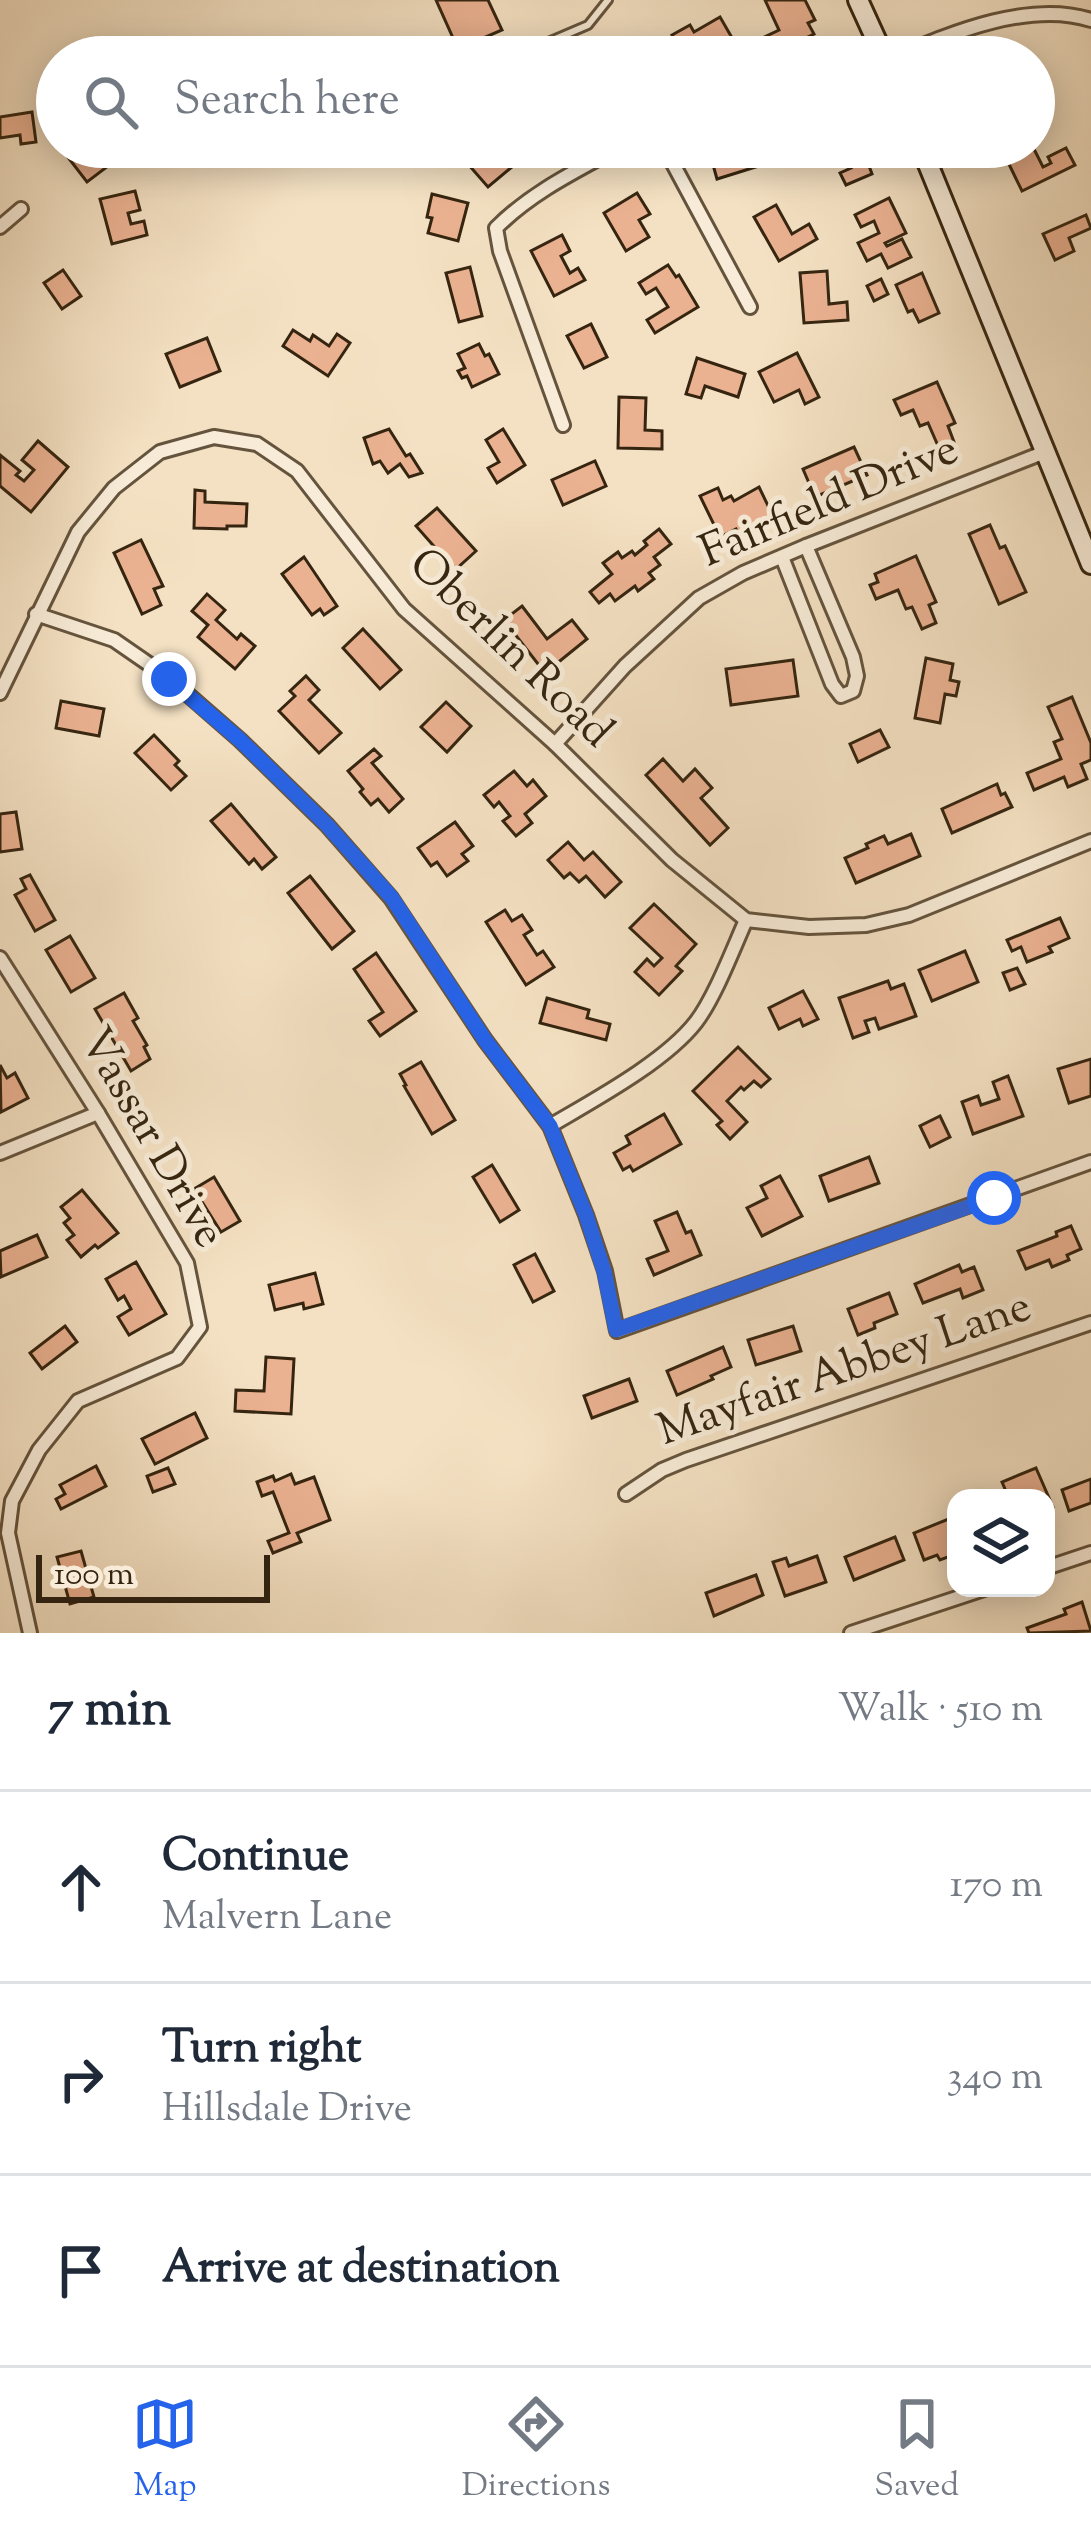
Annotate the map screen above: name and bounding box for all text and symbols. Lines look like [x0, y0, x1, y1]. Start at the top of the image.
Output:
search box [36, 36, 1055, 168]
icon: search [78, 69, 144, 135]
text: Search here [174, 70, 400, 135]
street label: Fairfield Drive [691, 419, 969, 587]
street label: Oberlin Road [392, 535, 626, 765]
route end [142, 652, 196, 706]
street label: Vassar Drive [61, 1017, 239, 1261]
route start [967, 1171, 1021, 1225]
street label: Mayfair Abbey Lane [649, 1277, 1041, 1465]
map controls [947, 1489, 1055, 1597]
button: layers [947, 1489, 1055, 1597]
scale bar [36, 1549, 270, 1602]
text: 100 m [54, 1552, 134, 1600]
text: 7 min [48, 1675, 171, 1748]
text: Walk · 510 m [838, 1683, 1043, 1739]
text: Continue [162, 1826, 349, 1891]
icon: ahead [48, 1854, 114, 1920]
text: 170 m [950, 1859, 1043, 1915]
text: Malvern Lane [162, 1891, 392, 1947]
text: Turn right [162, 2018, 361, 2083]
icon: right [48, 2046, 114, 2112]
text: 340 m [947, 2051, 1043, 2107]
text: Hillsdale Drive [162, 2083, 412, 2139]
icon: arrive [48, 2238, 114, 2304]
text: Arrive at destination [162, 2238, 560, 2303]
tab: Map [132, 2391, 198, 2511]
tab: Directions [462, 2391, 611, 2511]
tab: Saved [874, 2391, 959, 2511]

